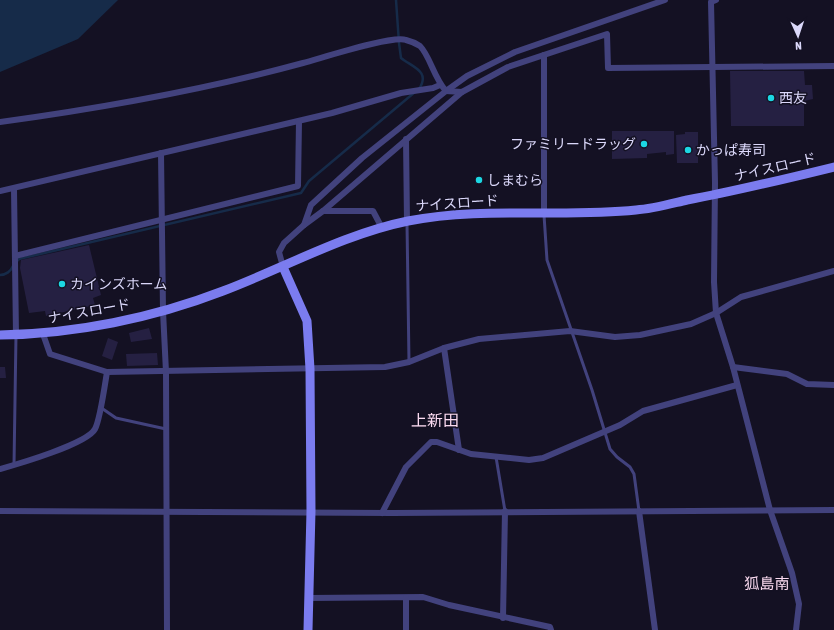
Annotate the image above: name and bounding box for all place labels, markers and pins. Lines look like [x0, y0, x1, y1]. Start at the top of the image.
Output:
place label: 西友 [779, 90, 807, 106]
marker: 西友 [766, 93, 776, 103]
place label: ファミリードラッグ [510, 136, 636, 152]
marker: ファミリードラッグ [639, 139, 649, 149]
place label: かっぱ寿司 [696, 142, 766, 158]
marker: かっぱ寿司 [683, 145, 693, 155]
place label: しまむら [487, 172, 543, 188]
marker: しまむら [474, 175, 484, 185]
place label: カインズホーム [70, 276, 167, 292]
marker: カインズホーム [57, 279, 67, 289]

